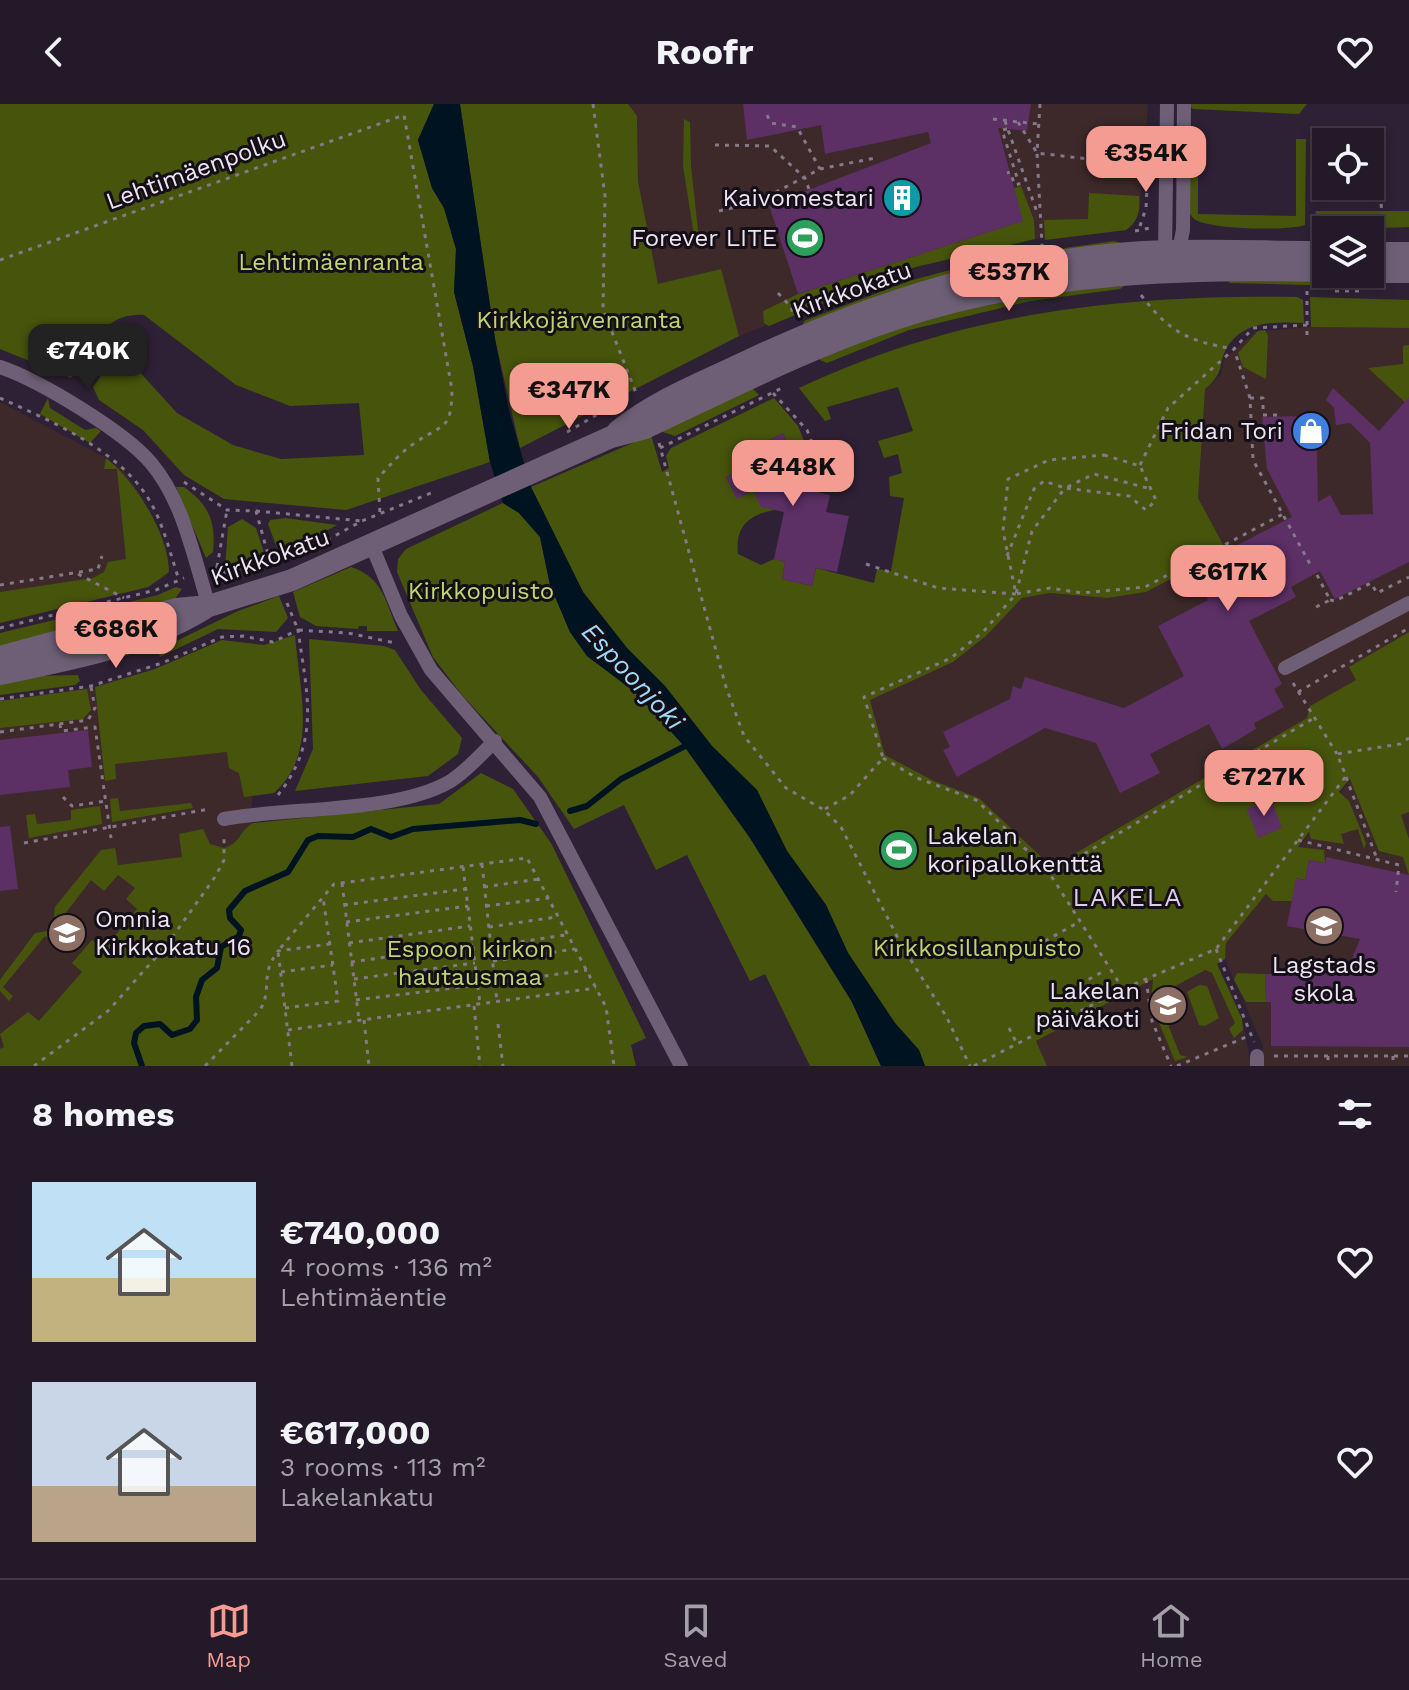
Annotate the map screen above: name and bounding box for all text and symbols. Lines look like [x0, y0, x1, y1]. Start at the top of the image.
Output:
icon: back [32, 30, 76, 74]
icon: heart [1333, 30, 1377, 74]
text: Roofr [656, 31, 753, 73]
street label: Lehtimäenpolku [102, 124, 290, 216]
pin: €354K [1090, 126, 1202, 194]
map controls [1312, 128, 1384, 288]
button: locate [1312, 128, 1384, 200]
text: €354K [1104, 137, 1188, 167]
building icon: Kaivomestari [881, 177, 923, 219]
place label: Kaivomestari [723, 184, 874, 212]
button: layers [1312, 216, 1384, 288]
sports icon: Forever LITE [784, 217, 826, 259]
place label: Forever LITE [631, 224, 777, 252]
pin: €537K [953, 245, 1065, 313]
park label: Lehtimäenranta [238, 248, 424, 276]
street label: Kirkkokatu [789, 256, 915, 324]
text: €537K [968, 256, 1050, 286]
park label: Kirkkojärvenranta [476, 306, 682, 334]
pin: €740K [32, 324, 144, 392]
text: €740K [46, 335, 130, 365]
pin: €347K [513, 363, 625, 431]
text: €347K [528, 374, 611, 404]
shop icon: Fridan Tori [1290, 410, 1332, 452]
place label: Fridan Tori [1160, 417, 1283, 445]
pin: €448K [737, 440, 849, 508]
text: €448K [750, 451, 836, 481]
street label: Kirkkokatu [207, 523, 333, 591]
pin: €617K [1172, 545, 1284, 613]
text: €617K [1189, 556, 1267, 586]
park label: Kirkkopuisto [408, 577, 554, 605]
pin: €686K [60, 602, 172, 670]
text: €686K [74, 613, 158, 643]
water label: Espoonjoki [576, 616, 691, 737]
pin: €727K [1208, 750, 1320, 818]
text: €727K [1223, 761, 1305, 791]
place label: Lakelan koripallokenttä [927, 822, 1102, 878]
sports icon: Lakelan koripallokenttä [878, 829, 920, 871]
district label: LAKELA [1072, 882, 1184, 912]
place label: Omnia Kirkkokatu 16 [95, 905, 251, 961]
school or university icon: Lagstads skola [1303, 905, 1345, 947]
school or university icon: Omnia Kirkkokatu 16 [46, 912, 88, 954]
park label: Kirkkosillanpuisto [873, 934, 1081, 962]
park label: Espoon kirkon hautausmaa [386, 935, 554, 991]
place label: Lagstads skola [1272, 951, 1376, 1007]
place label: Lakelan päiväkoti [1035, 977, 1140, 1033]
school or university icon: Lakelan päiväkoti [1147, 984, 1189, 1026]
icon: filters [1333, 1092, 1377, 1136]
text: 8 homes [32, 1094, 174, 1134]
text: €740,000 [280, 1212, 440, 1252]
icon: home [96, 1214, 192, 1310]
icon: heart [1333, 1240, 1377, 1284]
text: 4 rooms · 136 m² [280, 1252, 492, 1282]
text: Lehtimäentie [280, 1282, 447, 1312]
text: €617,000 [280, 1412, 431, 1452]
icon: home [96, 1414, 192, 1510]
icon: heart [1333, 1440, 1377, 1484]
text: 3 rooms · 113 m² [280, 1452, 486, 1482]
text: Lakelankatu [280, 1482, 434, 1512]
tab: Map [206, 1599, 251, 1672]
tab: Saved [664, 1599, 727, 1672]
tab: Home [1140, 1599, 1203, 1672]

